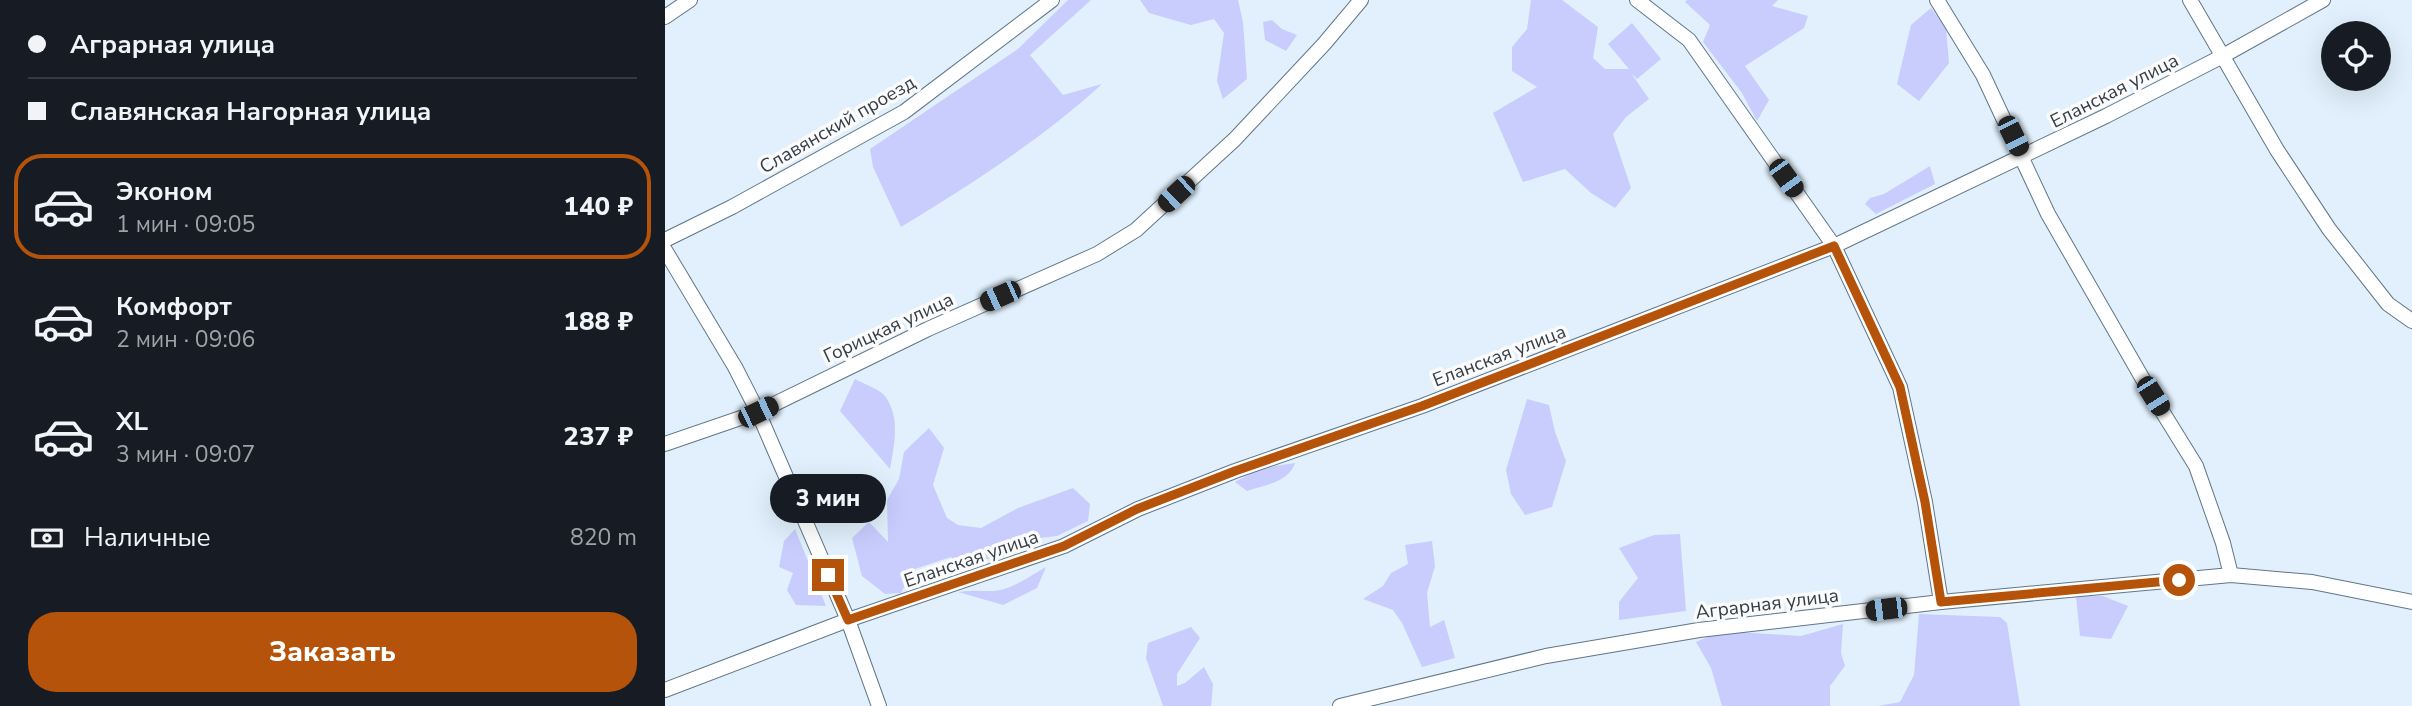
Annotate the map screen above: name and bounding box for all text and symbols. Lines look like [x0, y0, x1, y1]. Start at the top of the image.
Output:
map controls [2321, 21, 2391, 91]
button: locate [2321, 21, 2391, 91]
text: Аграрная улица [70, 27, 275, 62]
street label: Еланская улица [2046, 47, 2183, 134]
street label: Славянский проезд [755, 70, 920, 180]
text: Славянская Нагорная улица [70, 94, 431, 129]
car [1995, 113, 2032, 159]
car [1766, 155, 1807, 201]
car [1154, 172, 1199, 216]
text: Эконом [116, 174, 213, 209]
icon: car [32, 175, 95, 238]
text: 140 ₽ [563, 189, 633, 224]
text: 1 мин · 09:05 [116, 209, 255, 240]
car [977, 278, 1024, 314]
street label: Горицкая улица [819, 286, 958, 369]
text: Комфорт [116, 289, 232, 324]
icon: car [32, 290, 95, 353]
text: 188 ₽ [563, 304, 633, 339]
street label: Еланская улица [1429, 319, 1570, 393]
text: 2 мин · 09:06 [116, 324, 255, 355]
car [2133, 373, 2174, 419]
car [735, 393, 782, 431]
text: XL [116, 404, 148, 439]
icon: car [32, 405, 95, 468]
text: 237 ₽ [563, 419, 633, 454]
text: 3 мин · 09:07 [116, 439, 255, 470]
callout: 3 мин [770, 474, 886, 522]
text: 3 мин [796, 483, 860, 514]
icon: cash [28, 519, 66, 557]
text: Наличные [84, 520, 211, 555]
text: 820 m [570, 522, 637, 553]
street label: Еланская улица [901, 524, 1042, 594]
route end [812, 559, 844, 591]
route start [2163, 564, 2195, 596]
street label: Аграрная улица [1694, 582, 1840, 626]
car [1864, 596, 1909, 622]
button: Заказать [28, 612, 637, 692]

